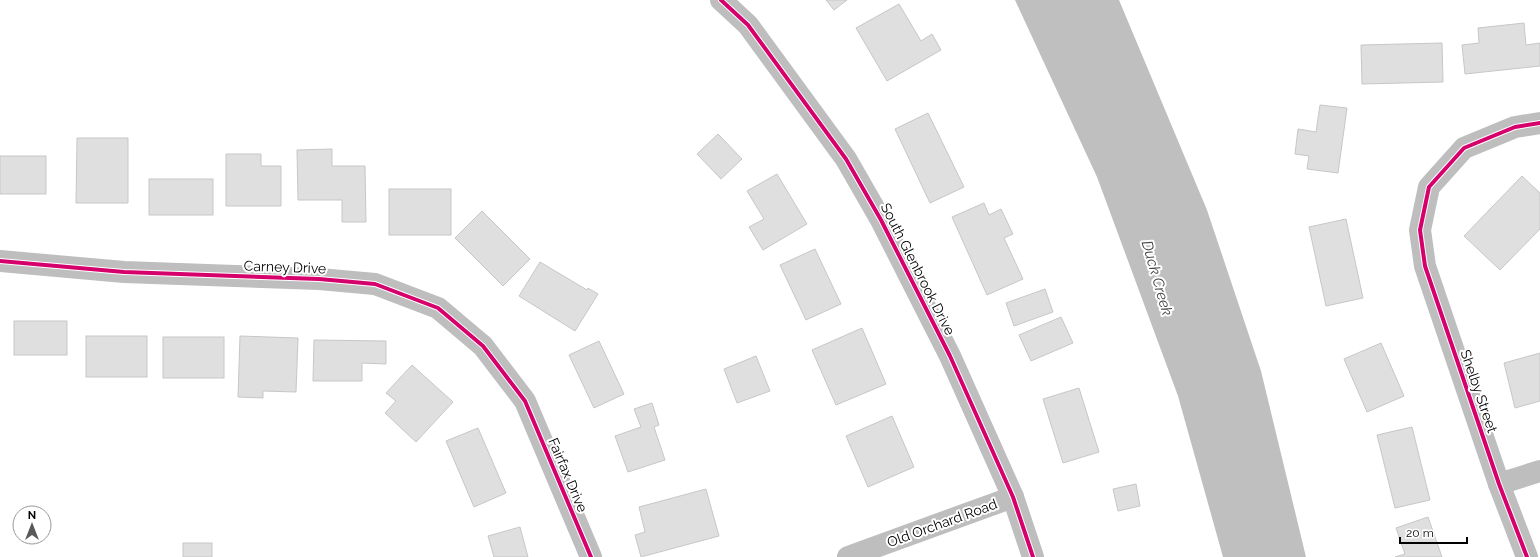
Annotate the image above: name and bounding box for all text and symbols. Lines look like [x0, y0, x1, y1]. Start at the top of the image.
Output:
street label: South Glenbrook Drive [878, 200, 958, 338]
water label: Duck Creek [1138, 238, 1176, 318]
street label: Carney Drive [243, 258, 327, 276]
street label: Shelby Street [1457, 347, 1501, 435]
street label: Fairfax Drive [545, 435, 591, 515]
street label: Old Orchard Road [885, 496, 999, 550]
north arrow [12, 505, 52, 545]
text: N [28, 509, 36, 522]
scale bar [1400, 519, 1467, 545]
text: 20 m [1406, 526, 1434, 540]

